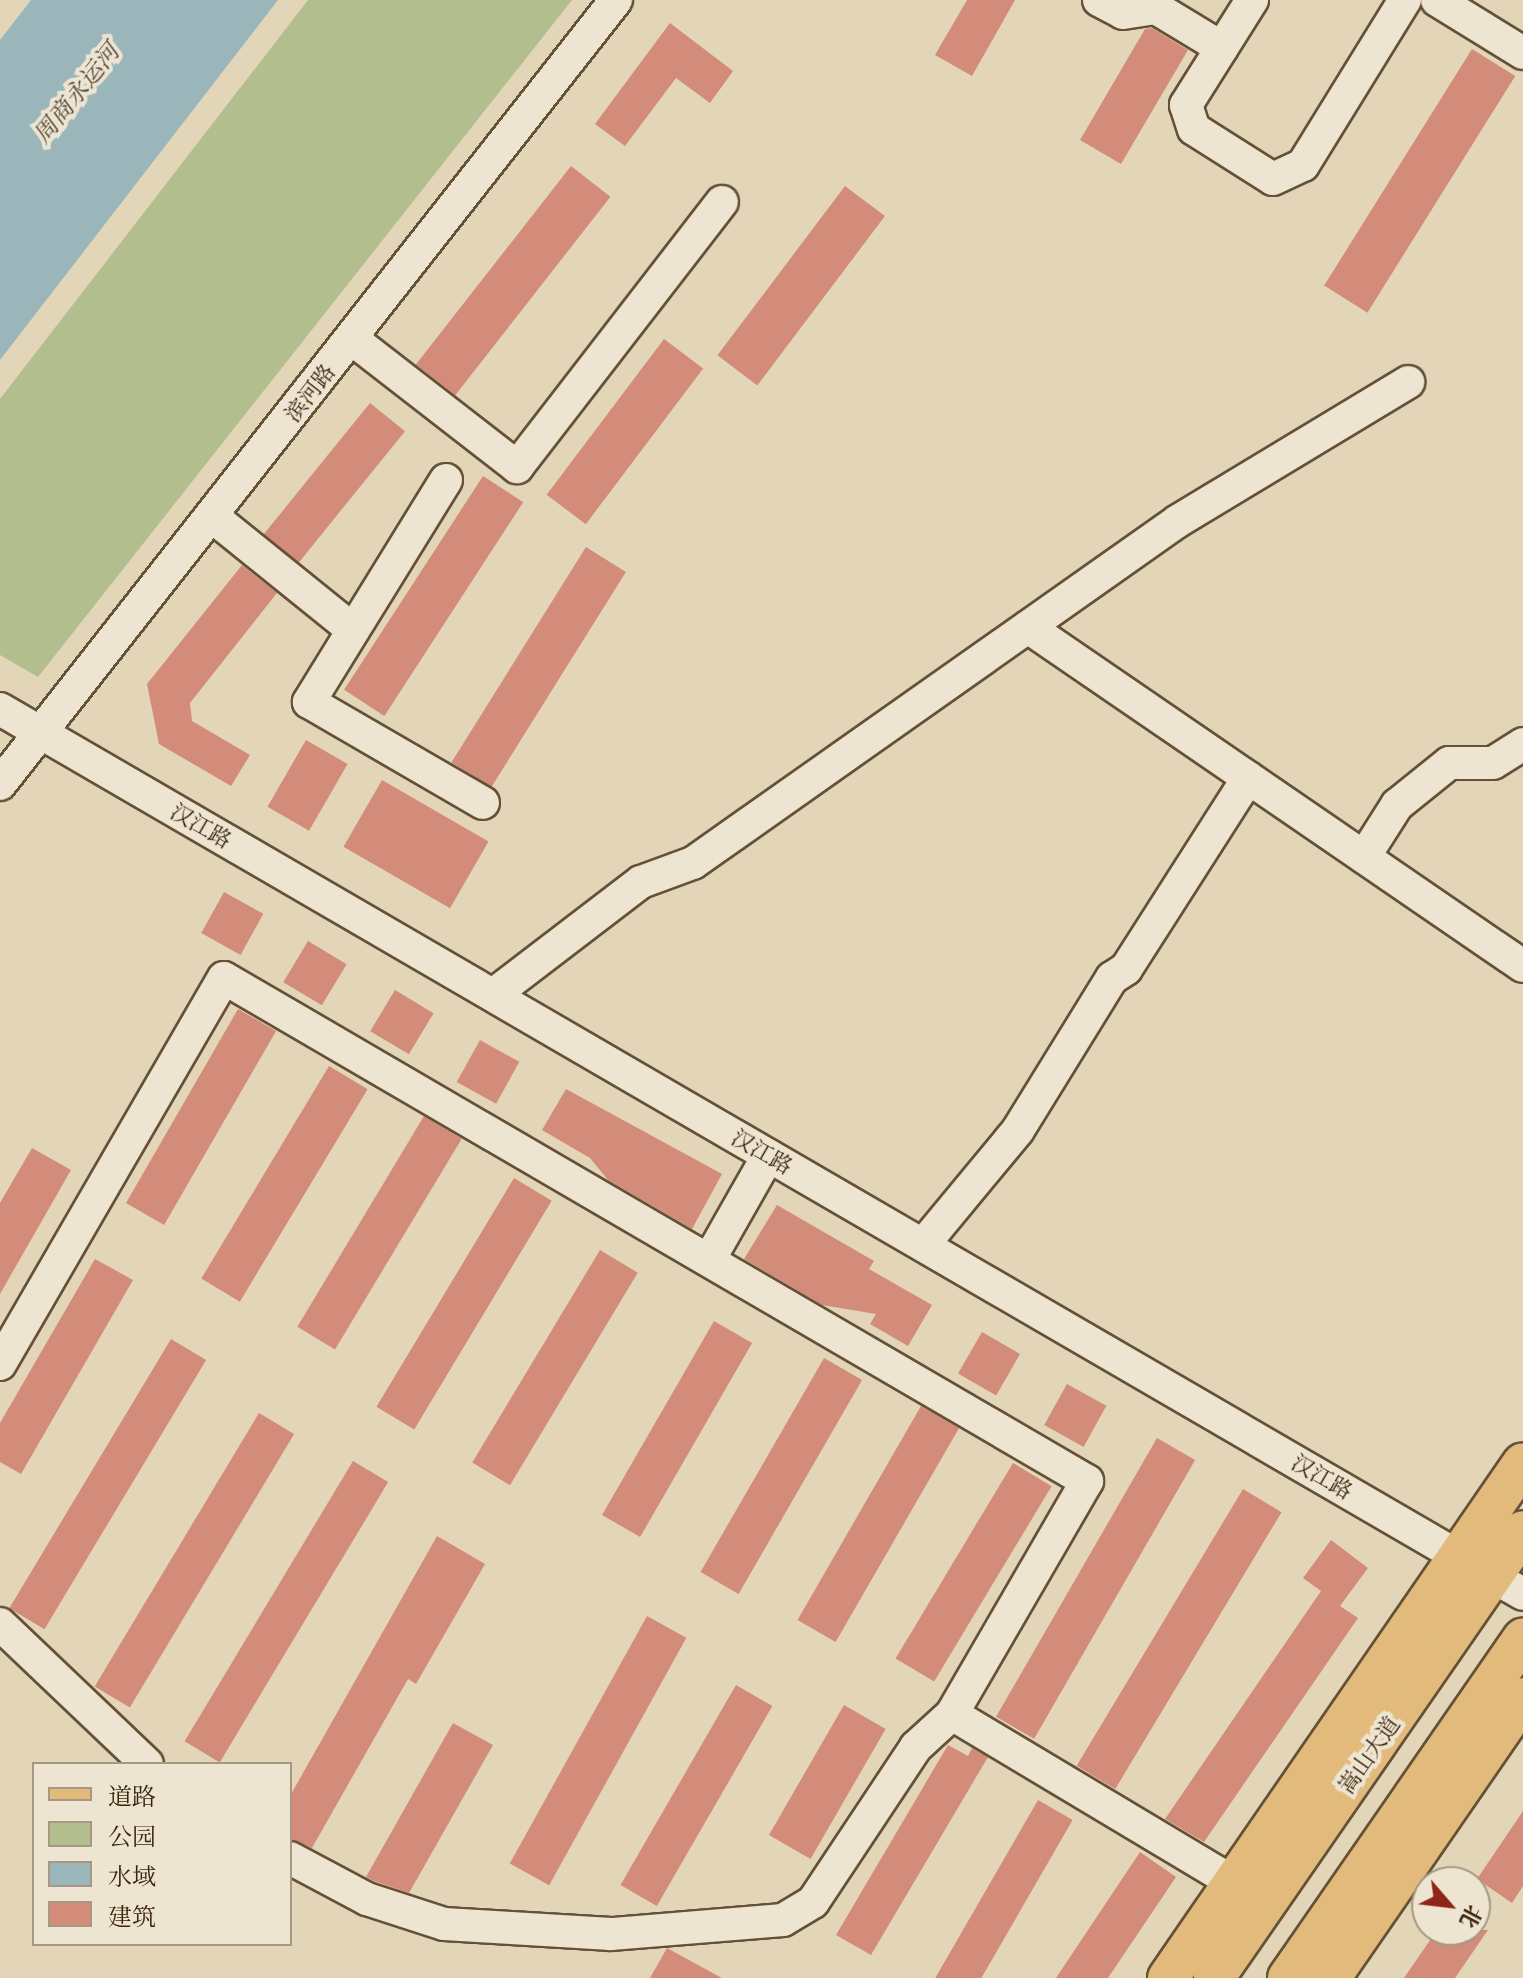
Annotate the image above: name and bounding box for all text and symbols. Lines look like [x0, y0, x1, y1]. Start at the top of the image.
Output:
water label: 周商永运河 [28, 38, 126, 150]
street label: 滨河路 [279, 359, 341, 427]
street label: 汉江路 [166, 798, 236, 854]
street label: 汉江路 [727, 1124, 797, 1180]
street label: 汉江路 [1287, 1449, 1357, 1505]
street label: 嵩山大道 [1333, 1711, 1405, 1799]
legend [32, 1762, 292, 1946]
text: 道路 [108, 1782, 156, 1812]
text: 公园 [108, 1822, 156, 1852]
text: 水域 [108, 1862, 156, 1892]
north arrow [1411, 1866, 1491, 1946]
text: 北 [1454, 1900, 1488, 1933]
text: 建筑 [108, 1902, 156, 1932]

